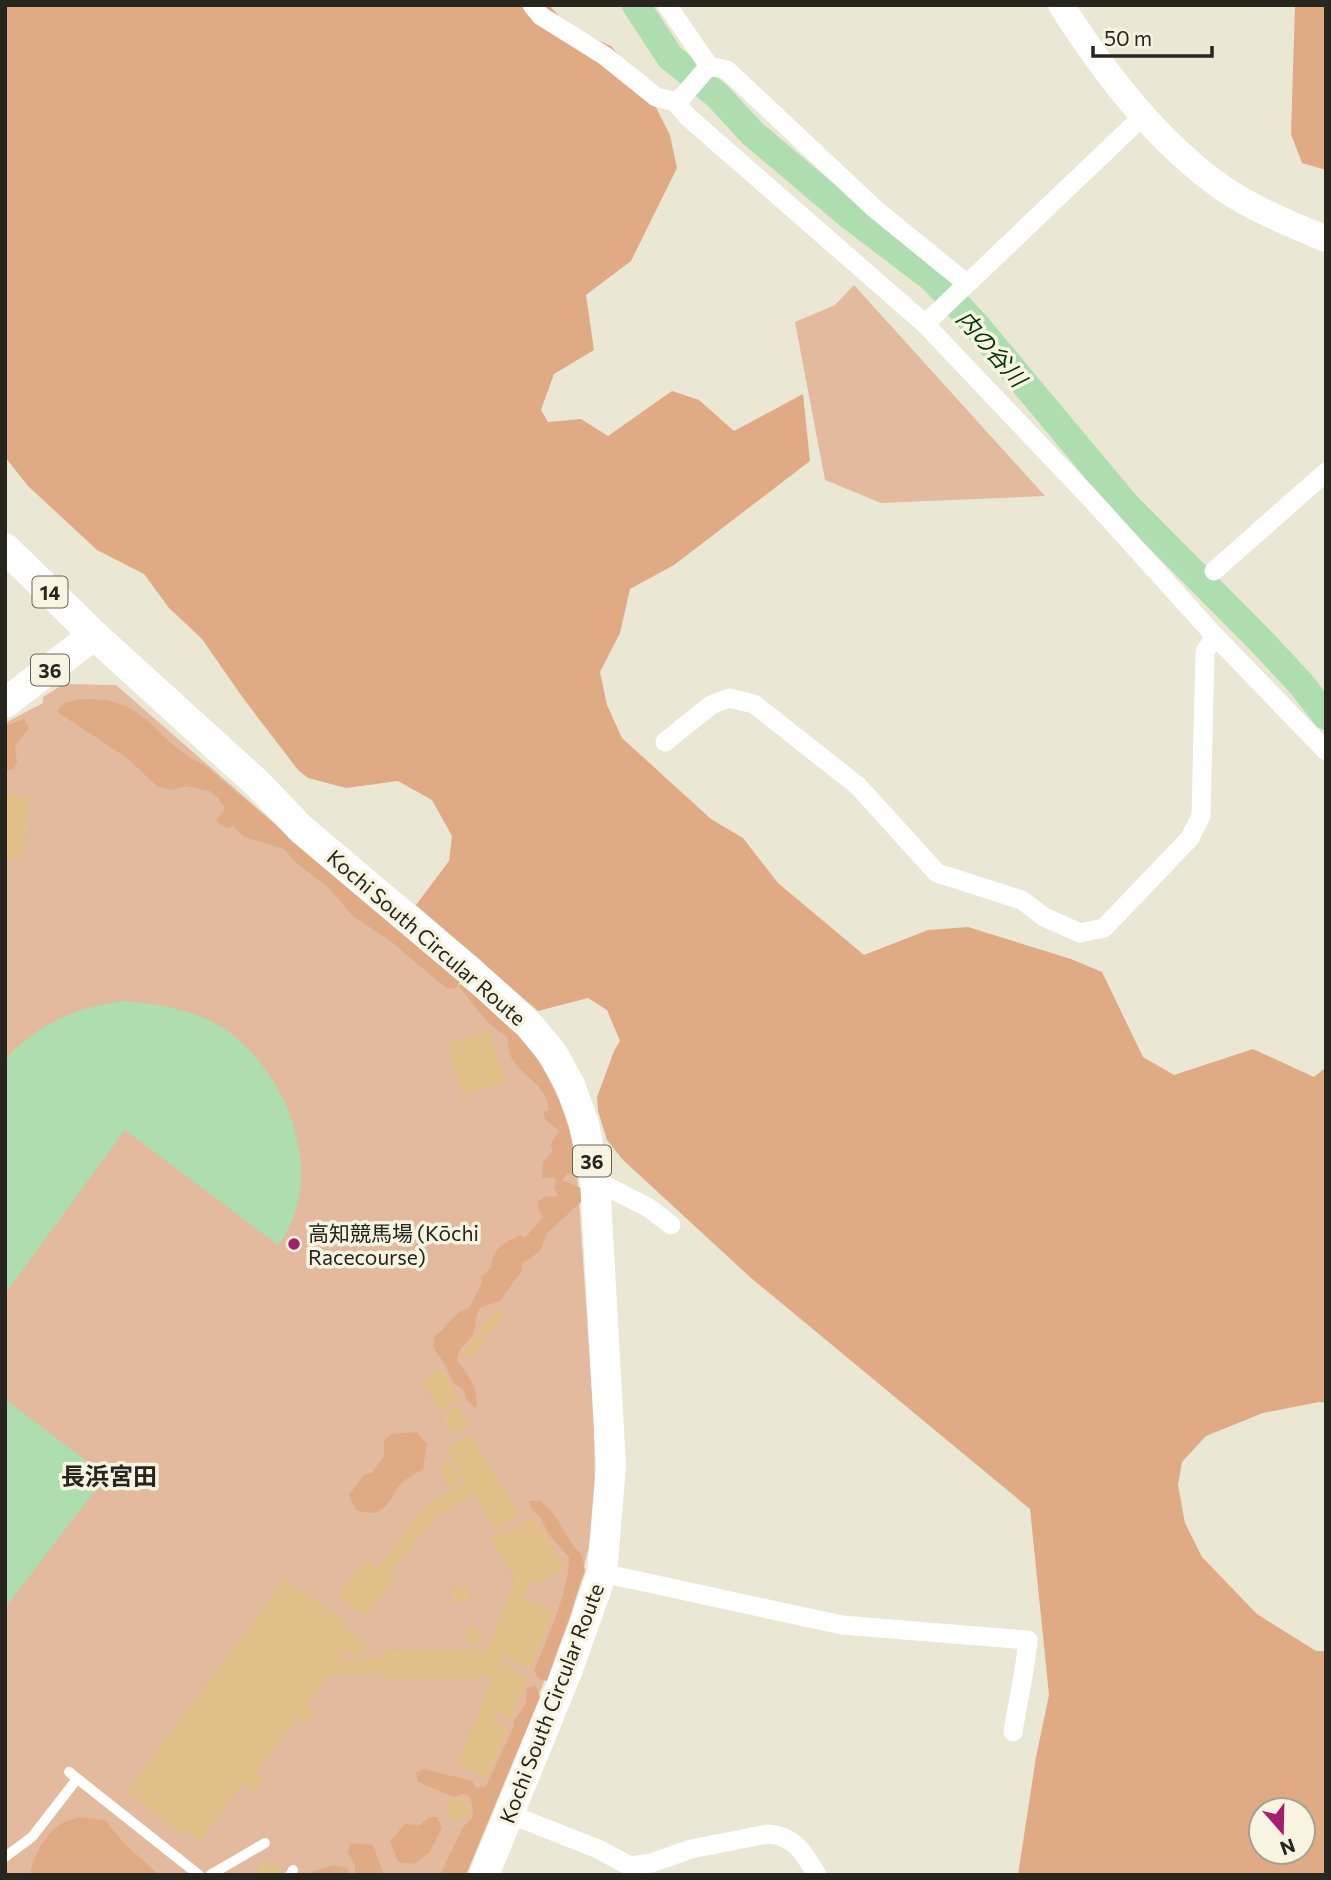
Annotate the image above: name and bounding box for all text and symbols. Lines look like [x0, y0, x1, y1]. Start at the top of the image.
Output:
scale bar [1093, 14, 1212, 58]
text: 50 m [1104, 25, 1152, 50]
water label: 内の谷川 [951, 304, 1035, 394]
road number: 14 [32, 576, 68, 608]
road number: 36 [31, 654, 69, 685]
street label: Kochi South Circular Route [323, 844, 531, 1030]
road number: 36 [573, 1146, 611, 1176]
place label: 高知競馬場 (Kōchi Racecourse) [308, 1220, 479, 1269]
marker: 高知競馬場 (Kōchi Racecourse) [286, 1236, 302, 1252]
district label: 長浜宮田 [61, 1461, 157, 1490]
street label: Kochi South Circular Route [494, 1580, 608, 1826]
north arrow [1247, 1796, 1317, 1866]
text: N [1277, 1834, 1299, 1861]

